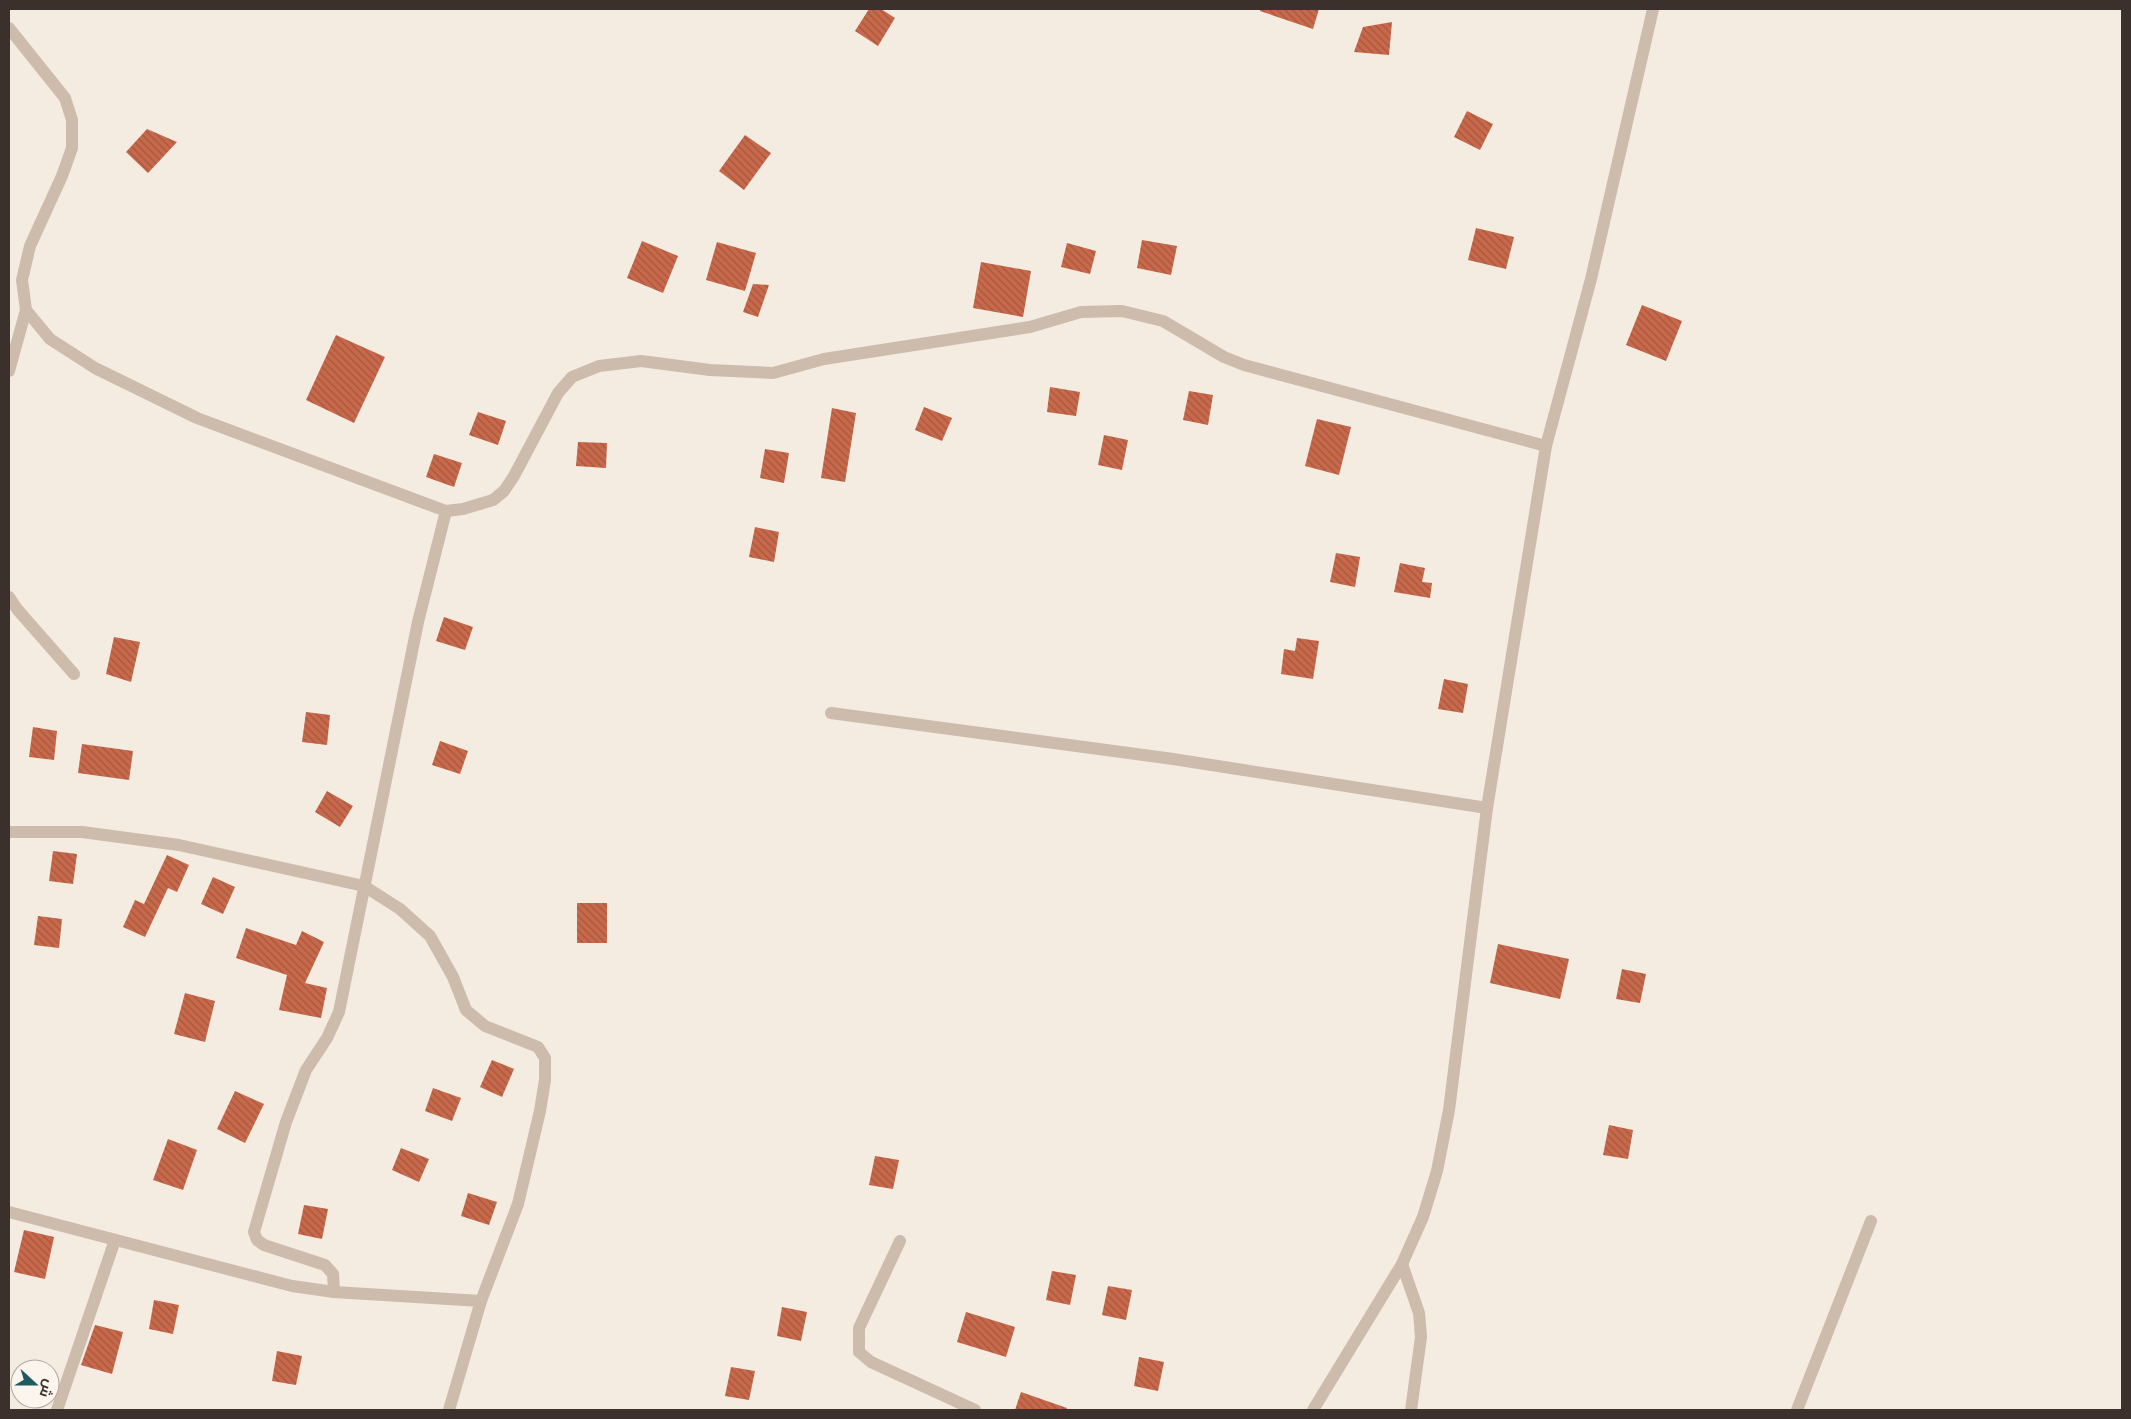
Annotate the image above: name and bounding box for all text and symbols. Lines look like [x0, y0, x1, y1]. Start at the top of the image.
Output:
north arrow [10, 1359, 60, 1409]
text: ش [36, 1377, 58, 1400]

